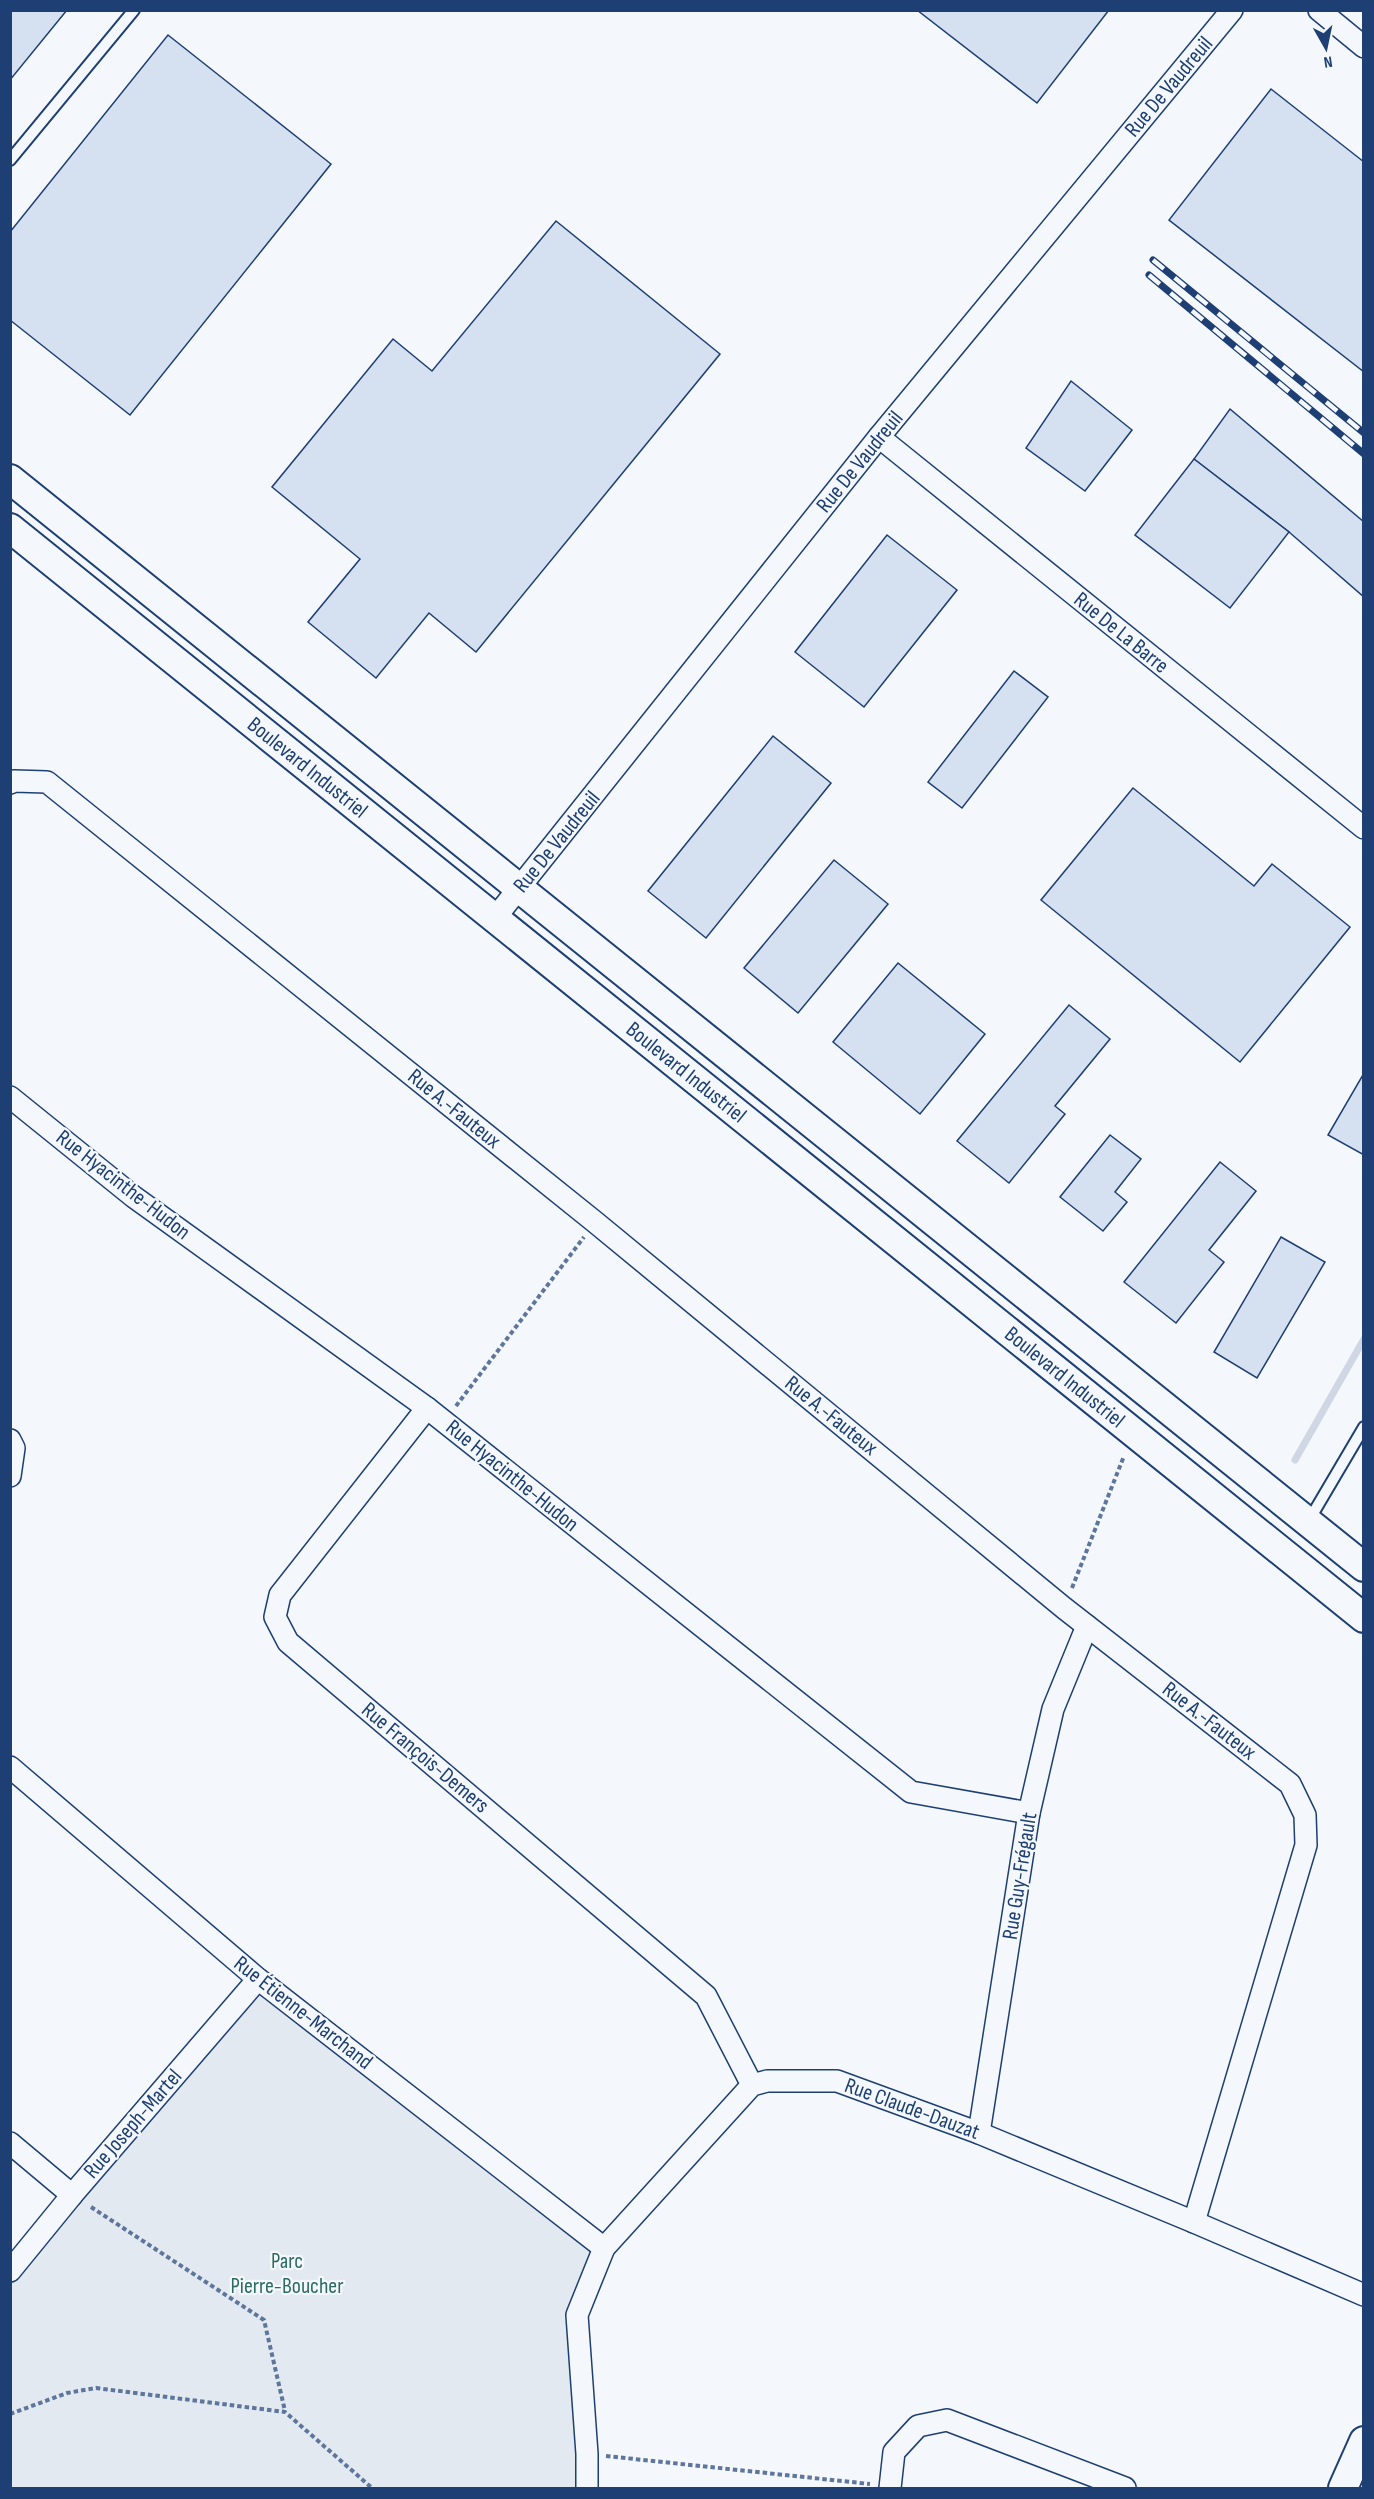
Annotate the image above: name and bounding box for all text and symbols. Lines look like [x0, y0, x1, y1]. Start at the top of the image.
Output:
north arrow [1296, 18, 1356, 78]
street label: Rue De Vaudreuil [1119, 31, 1219, 143]
text: N [1322, 51, 1334, 71]
street label: Rue De Vaudreuil [811, 406, 909, 518]
street label: Rue De La Barre [1068, 586, 1174, 680]
street label: Boulevard Industriel [242, 711, 373, 824]
street label: Rue De Vaudreuil [508, 786, 606, 898]
street label: Boulevard Industriel [621, 1016, 752, 1129]
street label: Rue A.-Fauteux [402, 1063, 507, 1155]
street label: Rue Hyacinthe-Hudon [50, 1124, 196, 1246]
street label: Boulevard Industriel [999, 1321, 1130, 1434]
street label: Rue A.-Fauteux [779, 1370, 884, 1462]
street label: Rue Hyacinthe-Hudon [440, 1414, 584, 1538]
street label: Rue A.-Fauteux [1157, 1676, 1262, 1767]
street label: Rue François-Demers [356, 1697, 494, 1819]
street label: Rue Guy-Frégault [997, 1810, 1043, 1941]
street label: Rue Étienne-Marchand [228, 1950, 378, 2076]
street label: Rue Joseph-Martel [78, 2064, 188, 2184]
street label: Rue Claude-Dauzat [841, 2072, 983, 2146]
park label: Parc Pierre-Boucher [231, 2248, 343, 2300]

